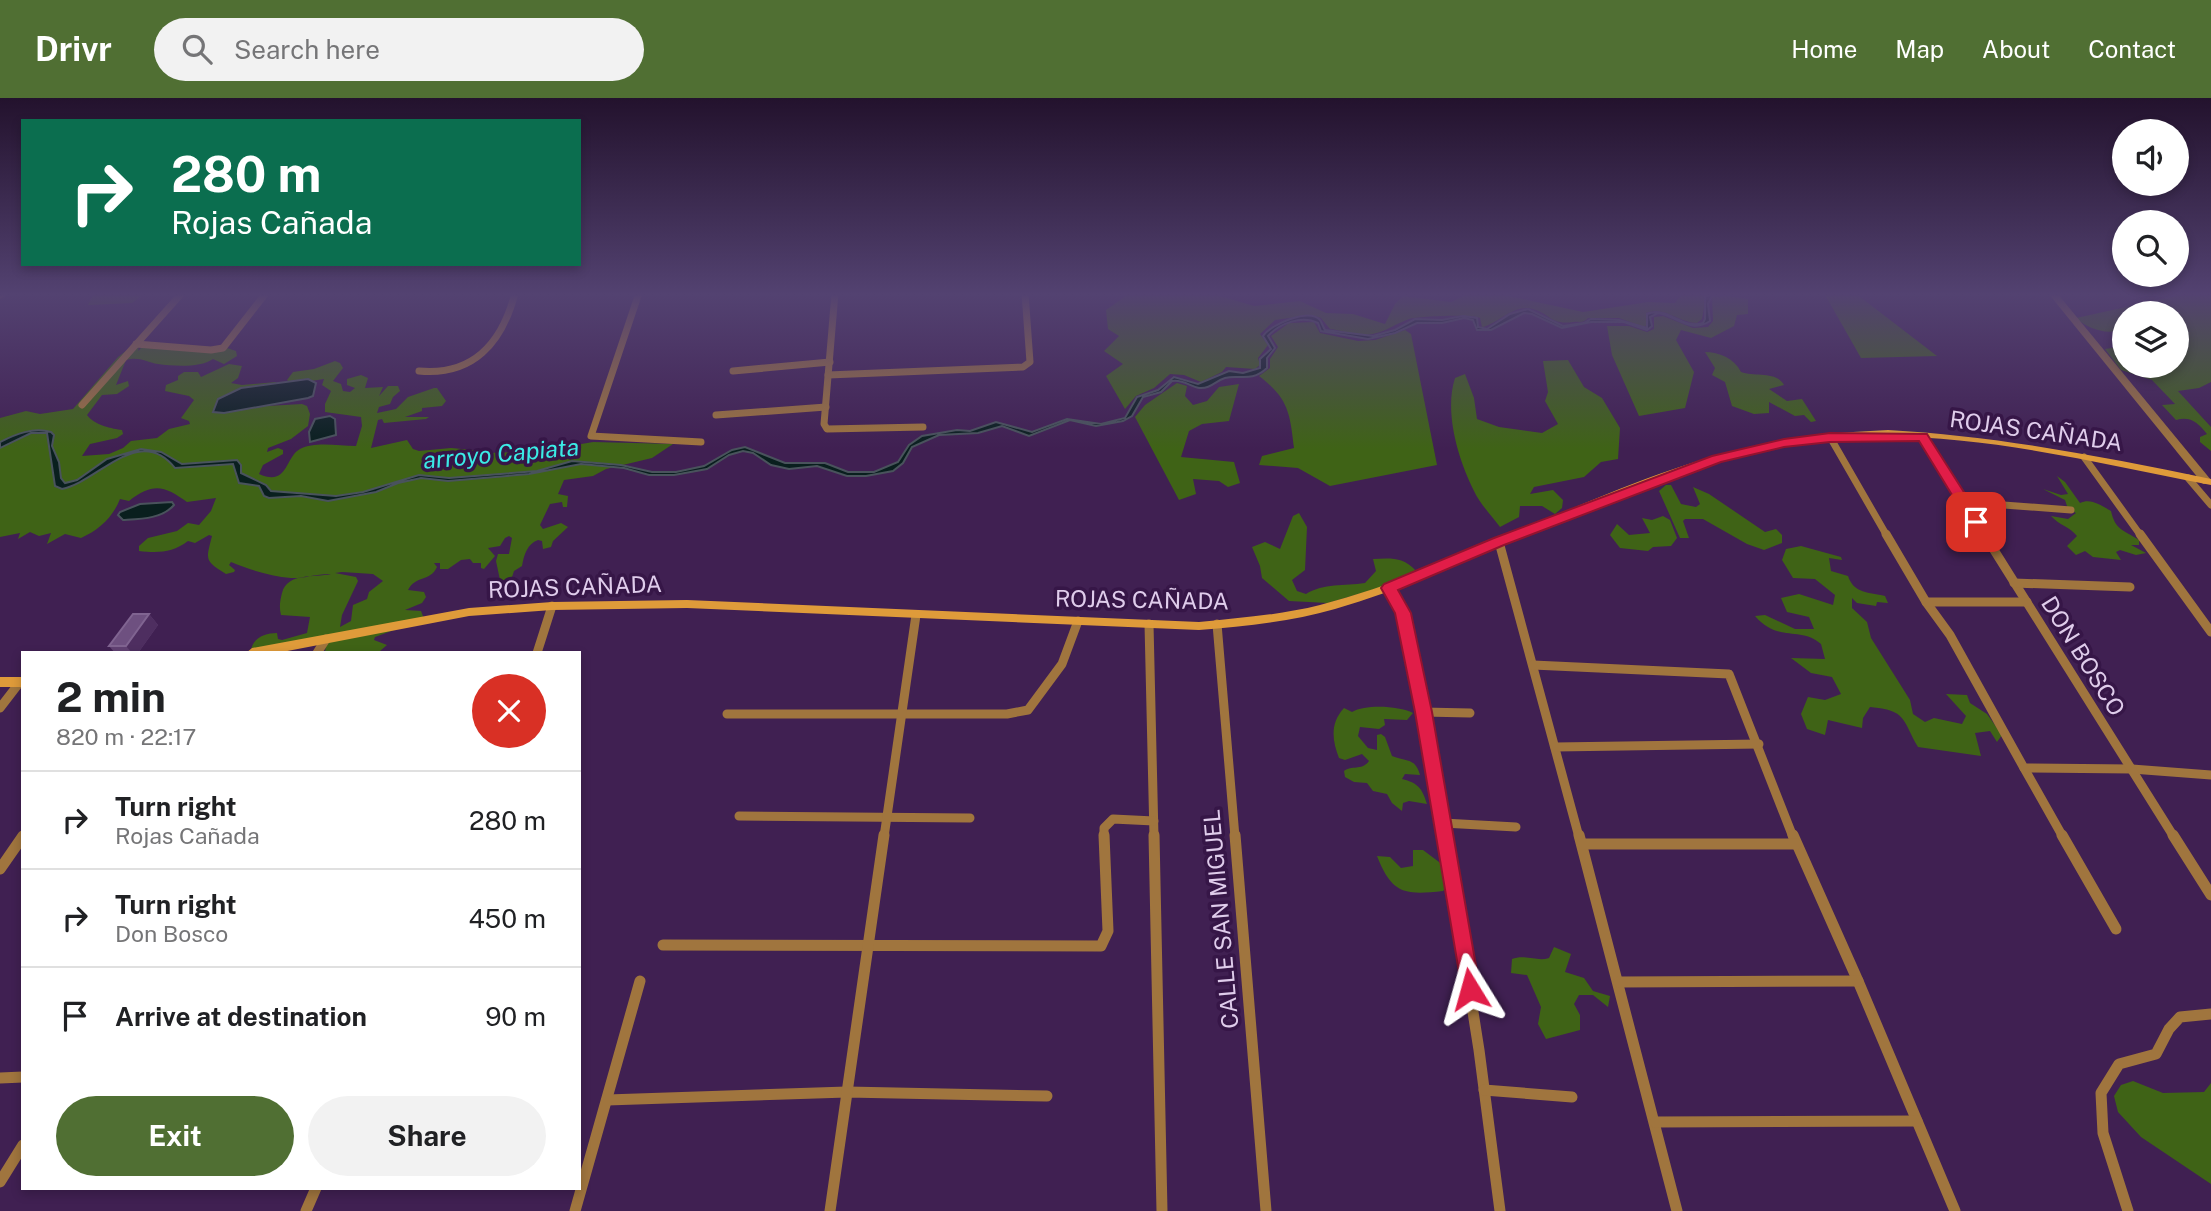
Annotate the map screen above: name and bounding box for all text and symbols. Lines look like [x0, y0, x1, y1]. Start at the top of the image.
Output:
search box [154, 18, 644, 81]
text: Drivr [35, 30, 112, 68]
icon: search [178, 30, 216, 68]
text: Search here [234, 34, 380, 65]
text: Home [1791, 35, 1857, 63]
text: Map [1895, 35, 1944, 63]
text: About [1982, 35, 2050, 63]
text: Contact [2088, 35, 2176, 63]
map controls [2112, 119, 2189, 378]
button: sound [2112, 119, 2189, 196]
text: 280 m [171, 145, 321, 203]
icon: right [56, 147, 147, 238]
text: Rojas Cañada [171, 204, 372, 241]
button: search [2112, 210, 2189, 287]
button: layers [2112, 301, 2189, 378]
street label: ROJAS CAÑADA [1948, 405, 2124, 456]
water label: arroyo Capiata [422, 432, 580, 474]
pin [1946, 492, 2006, 552]
icon: arrive [1957, 503, 1995, 541]
street label: ROJAS CAÑADA [487, 570, 662, 603]
street label: ROJAS CAÑADA [1055, 584, 1229, 615]
street label: DON BOSCO [2036, 591, 2131, 720]
text: 2 min [56, 672, 166, 721]
button: close [472, 674, 546, 748]
text: 820 m · 22:17 [56, 723, 196, 750]
text: Turn right [115, 791, 237, 822]
icon: right [56, 801, 94, 839]
text: 280 m [469, 805, 546, 836]
street label: CALLE SAN MIGUEL [1197, 808, 1244, 1030]
text: Rojas Cañada [115, 822, 260, 849]
text: Turn right [115, 889, 237, 920]
icon: right [56, 899, 94, 937]
text: 450 m [469, 903, 546, 934]
text: Don Bosco [115, 920, 228, 947]
position arrow [1433, 952, 1507, 1026]
icon: arrive [56, 997, 94, 1035]
text: Arrive at destination [115, 1001, 367, 1032]
text: 90 m [485, 1001, 546, 1032]
button: Exit [56, 1096, 294, 1176]
button: Share [308, 1096, 546, 1176]

